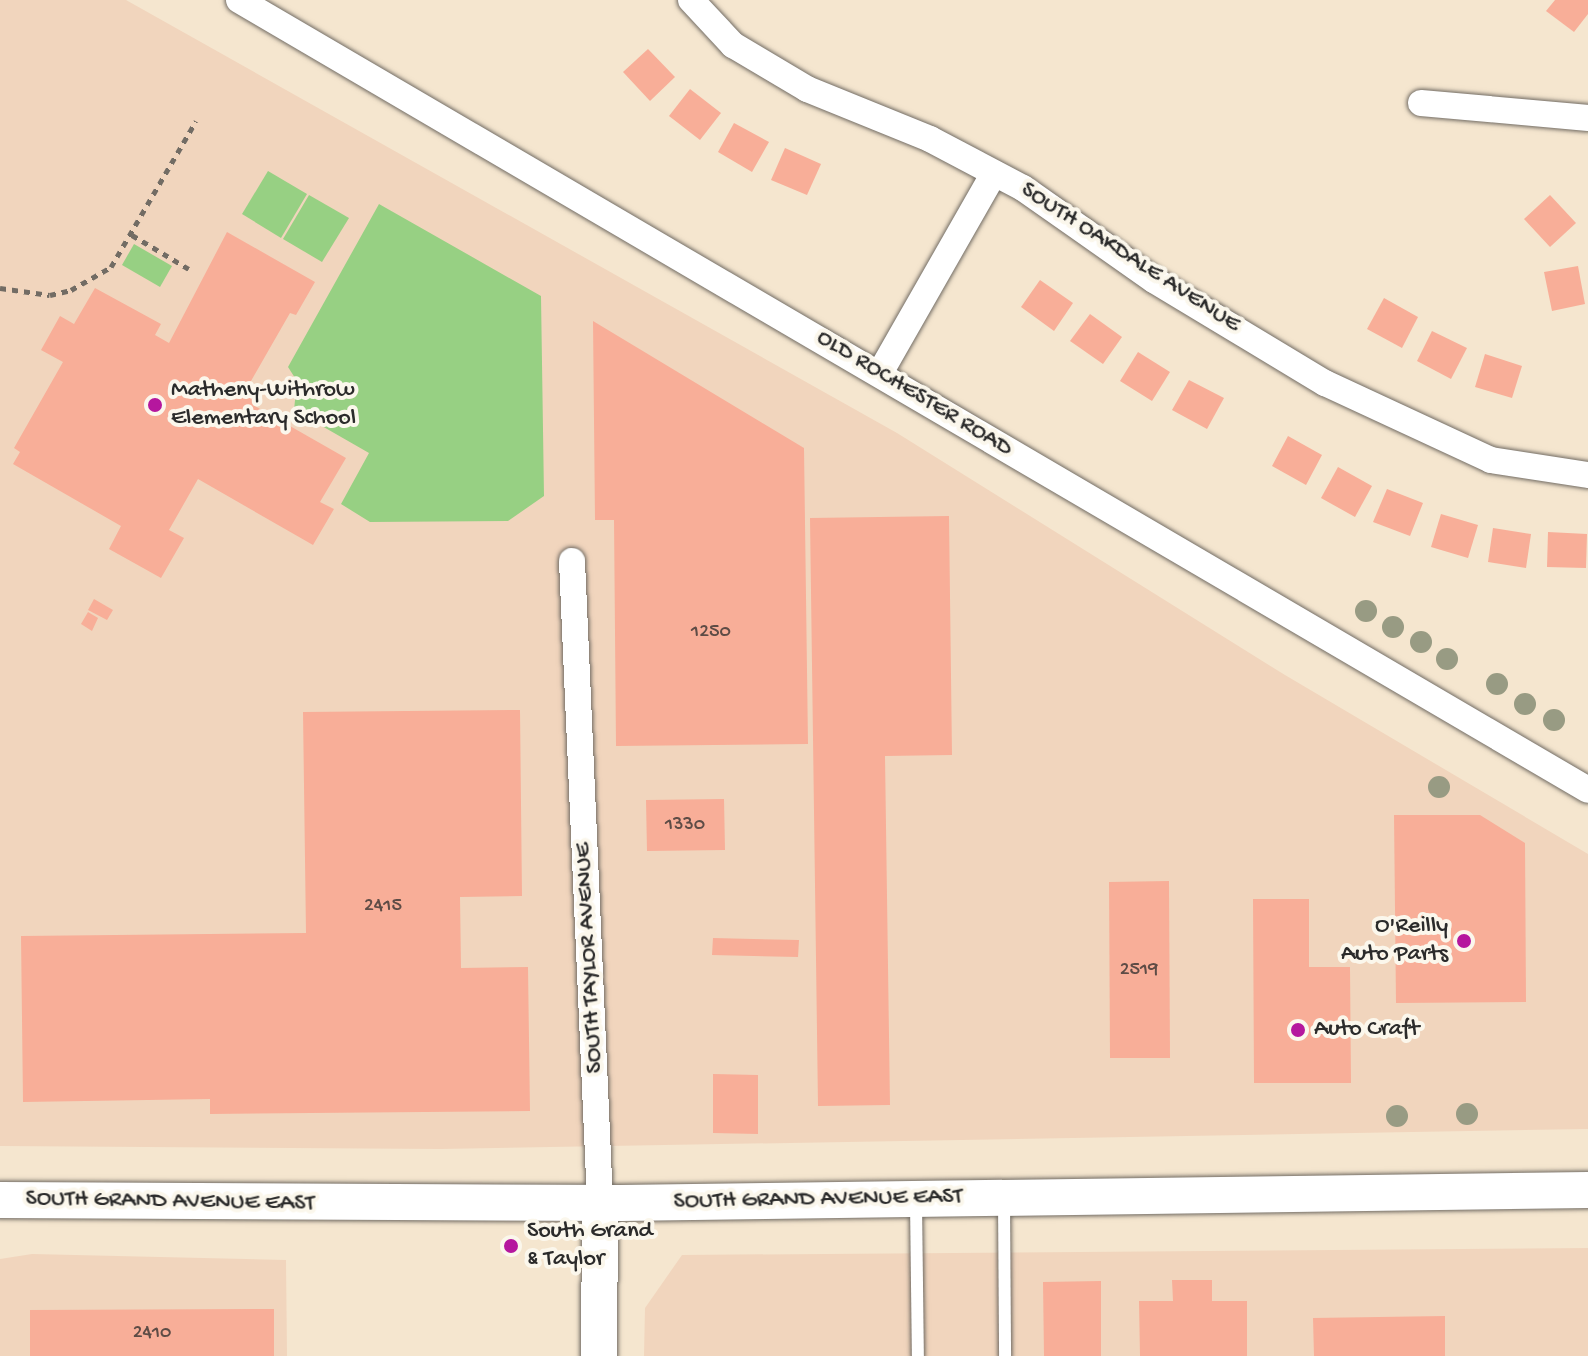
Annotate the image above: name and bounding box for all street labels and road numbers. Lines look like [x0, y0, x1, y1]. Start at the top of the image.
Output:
street label: SOUTH OAKDALE AVENUE [1015, 176, 1245, 340]
street label: OLD ROCHESTER ROAD [811, 324, 1017, 464]
street label: SOUTH TAYLOR AVENUE [570, 842, 610, 1074]
street label: SOUTH GRAND AVENUE EAST [673, 1183, 963, 1217]
street label: SOUTH GRAND AVENUE EAST [25, 1185, 315, 1219]

